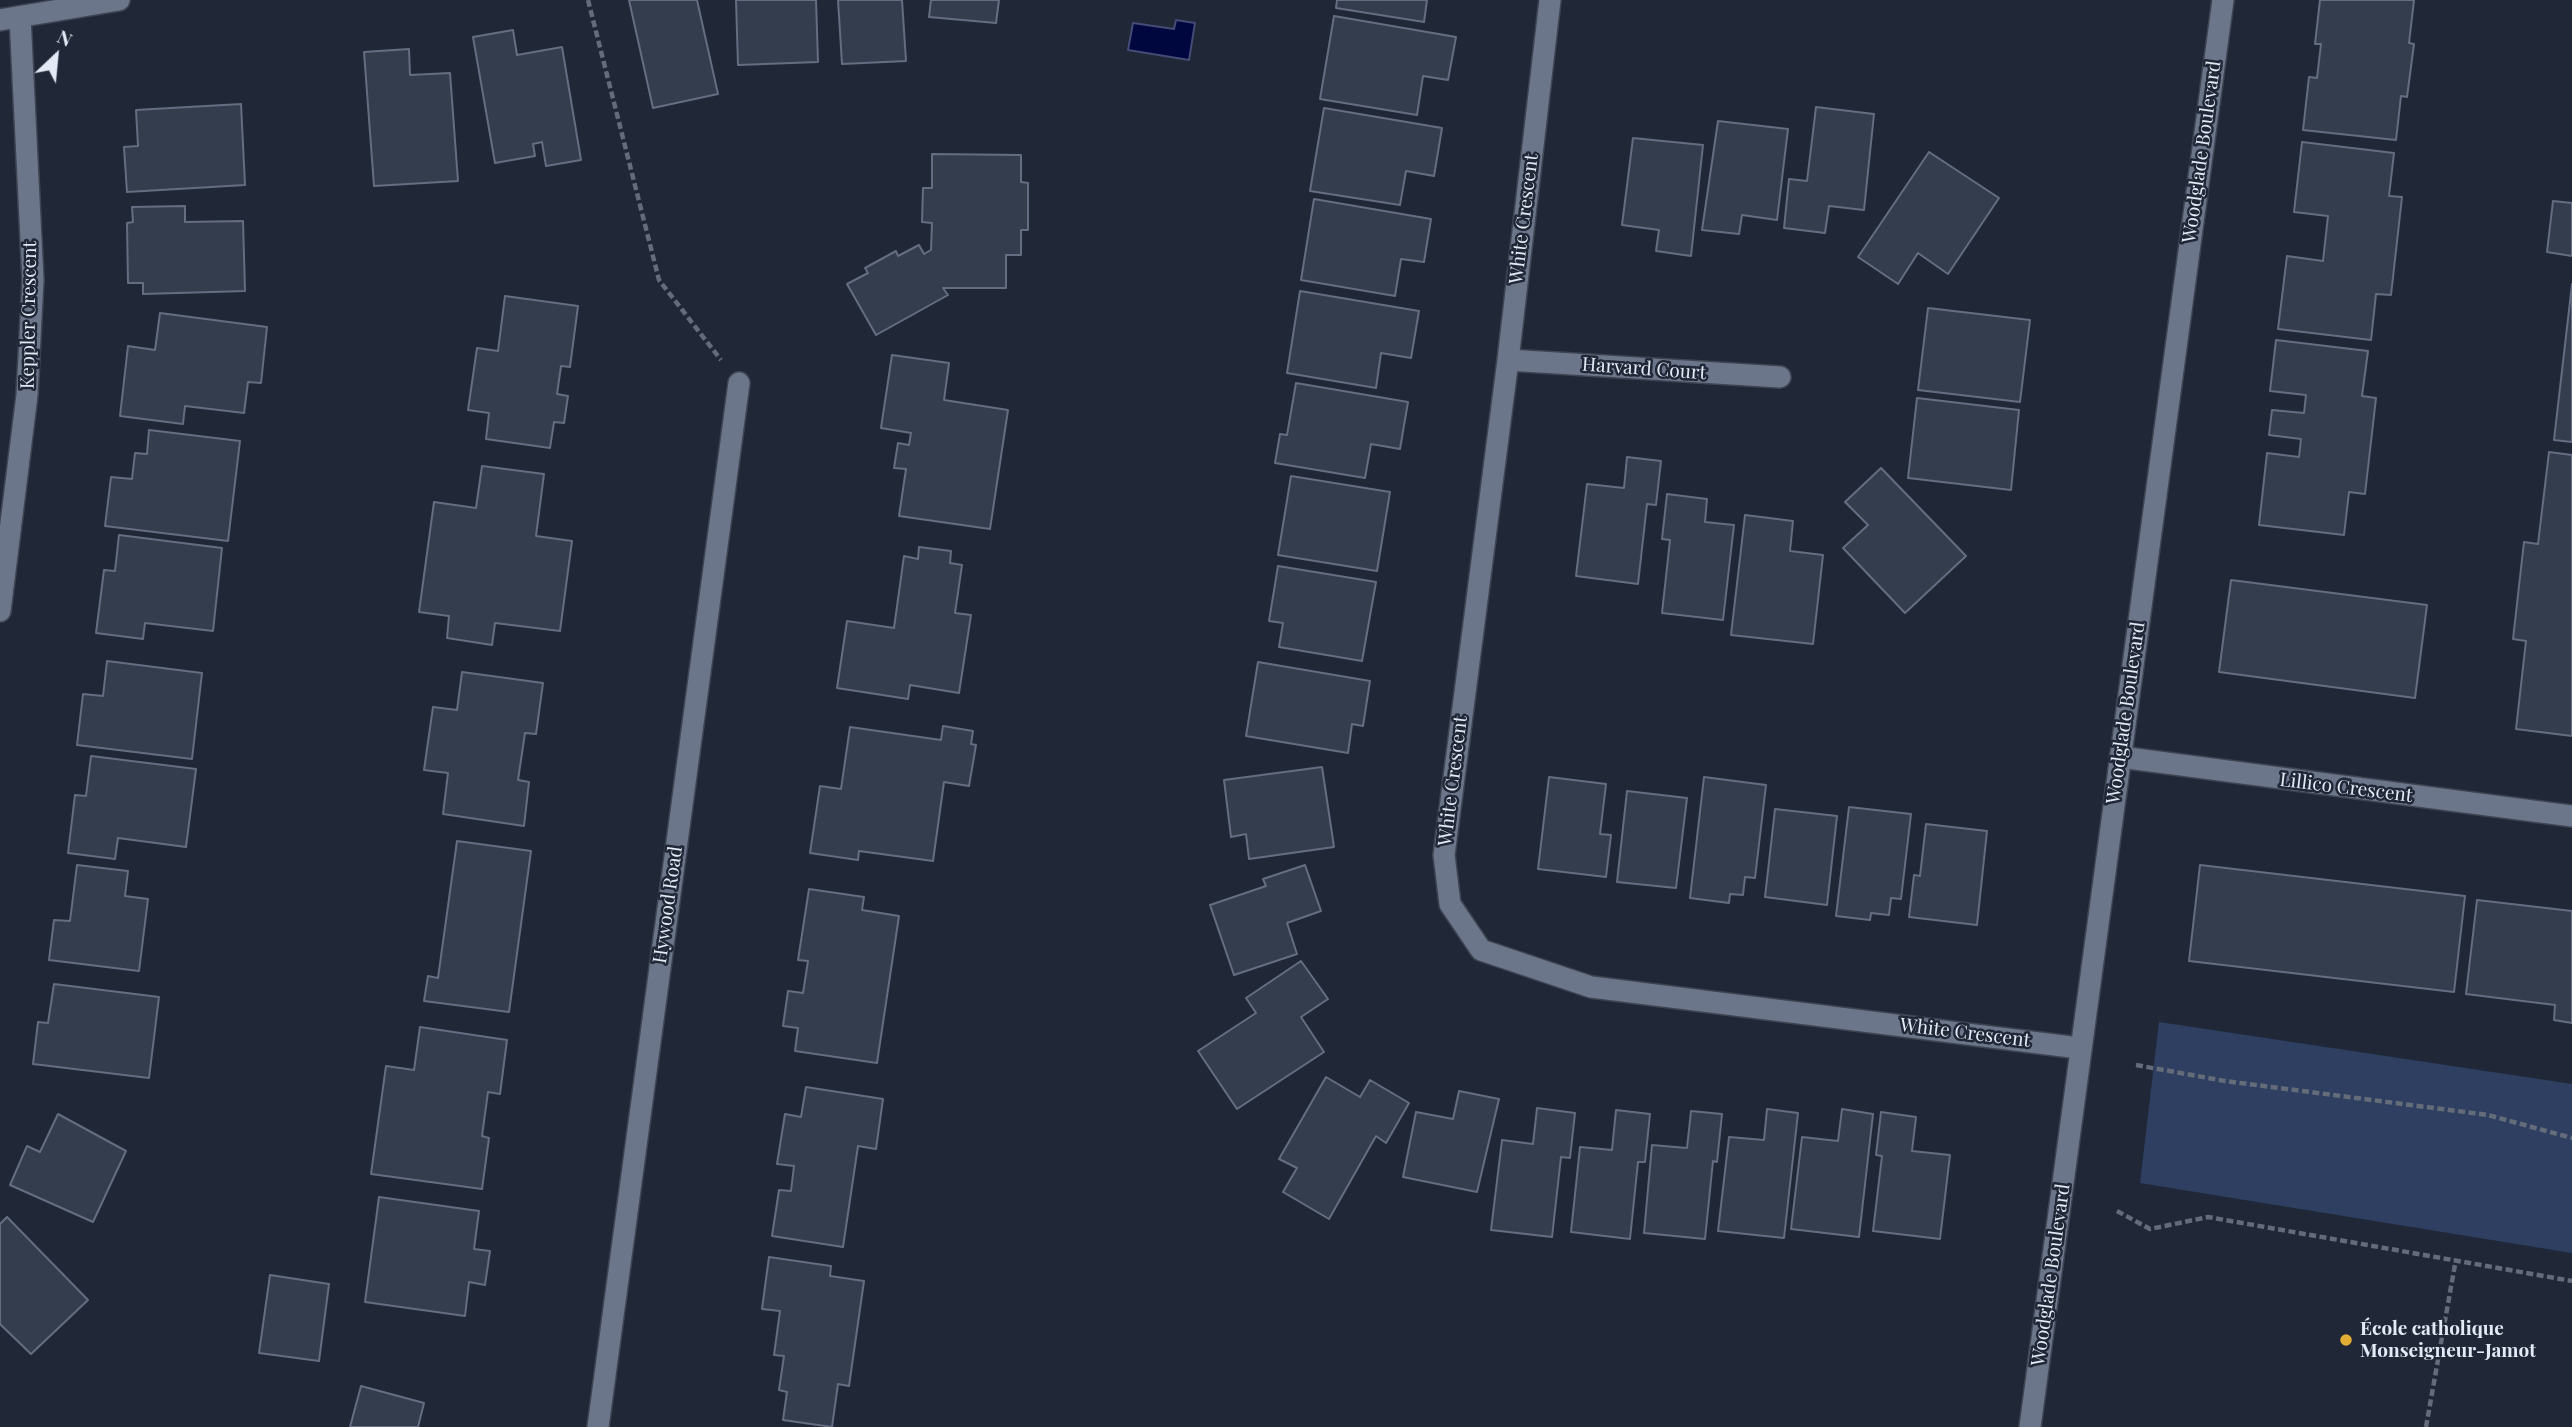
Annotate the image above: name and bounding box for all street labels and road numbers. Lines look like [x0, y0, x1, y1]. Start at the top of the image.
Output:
street label: Woodglade Boulevard [2178, 59, 2226, 245]
street label: White Crescent [1505, 153, 1543, 285]
street label: Keppler Crescent [16, 241, 42, 389]
street label: Harvard Court [1581, 353, 1707, 385]
street label: Woodglade Boulevard [2102, 620, 2150, 806]
street label: White Crescent [1434, 715, 1472, 847]
street label: Lillico Crescent [2278, 769, 2414, 807]
street label: Hywood Road [649, 845, 687, 965]
street label: White Crescent [1899, 1014, 2031, 1052]
street label: Woodglade Boulevard [2027, 1182, 2075, 1368]

